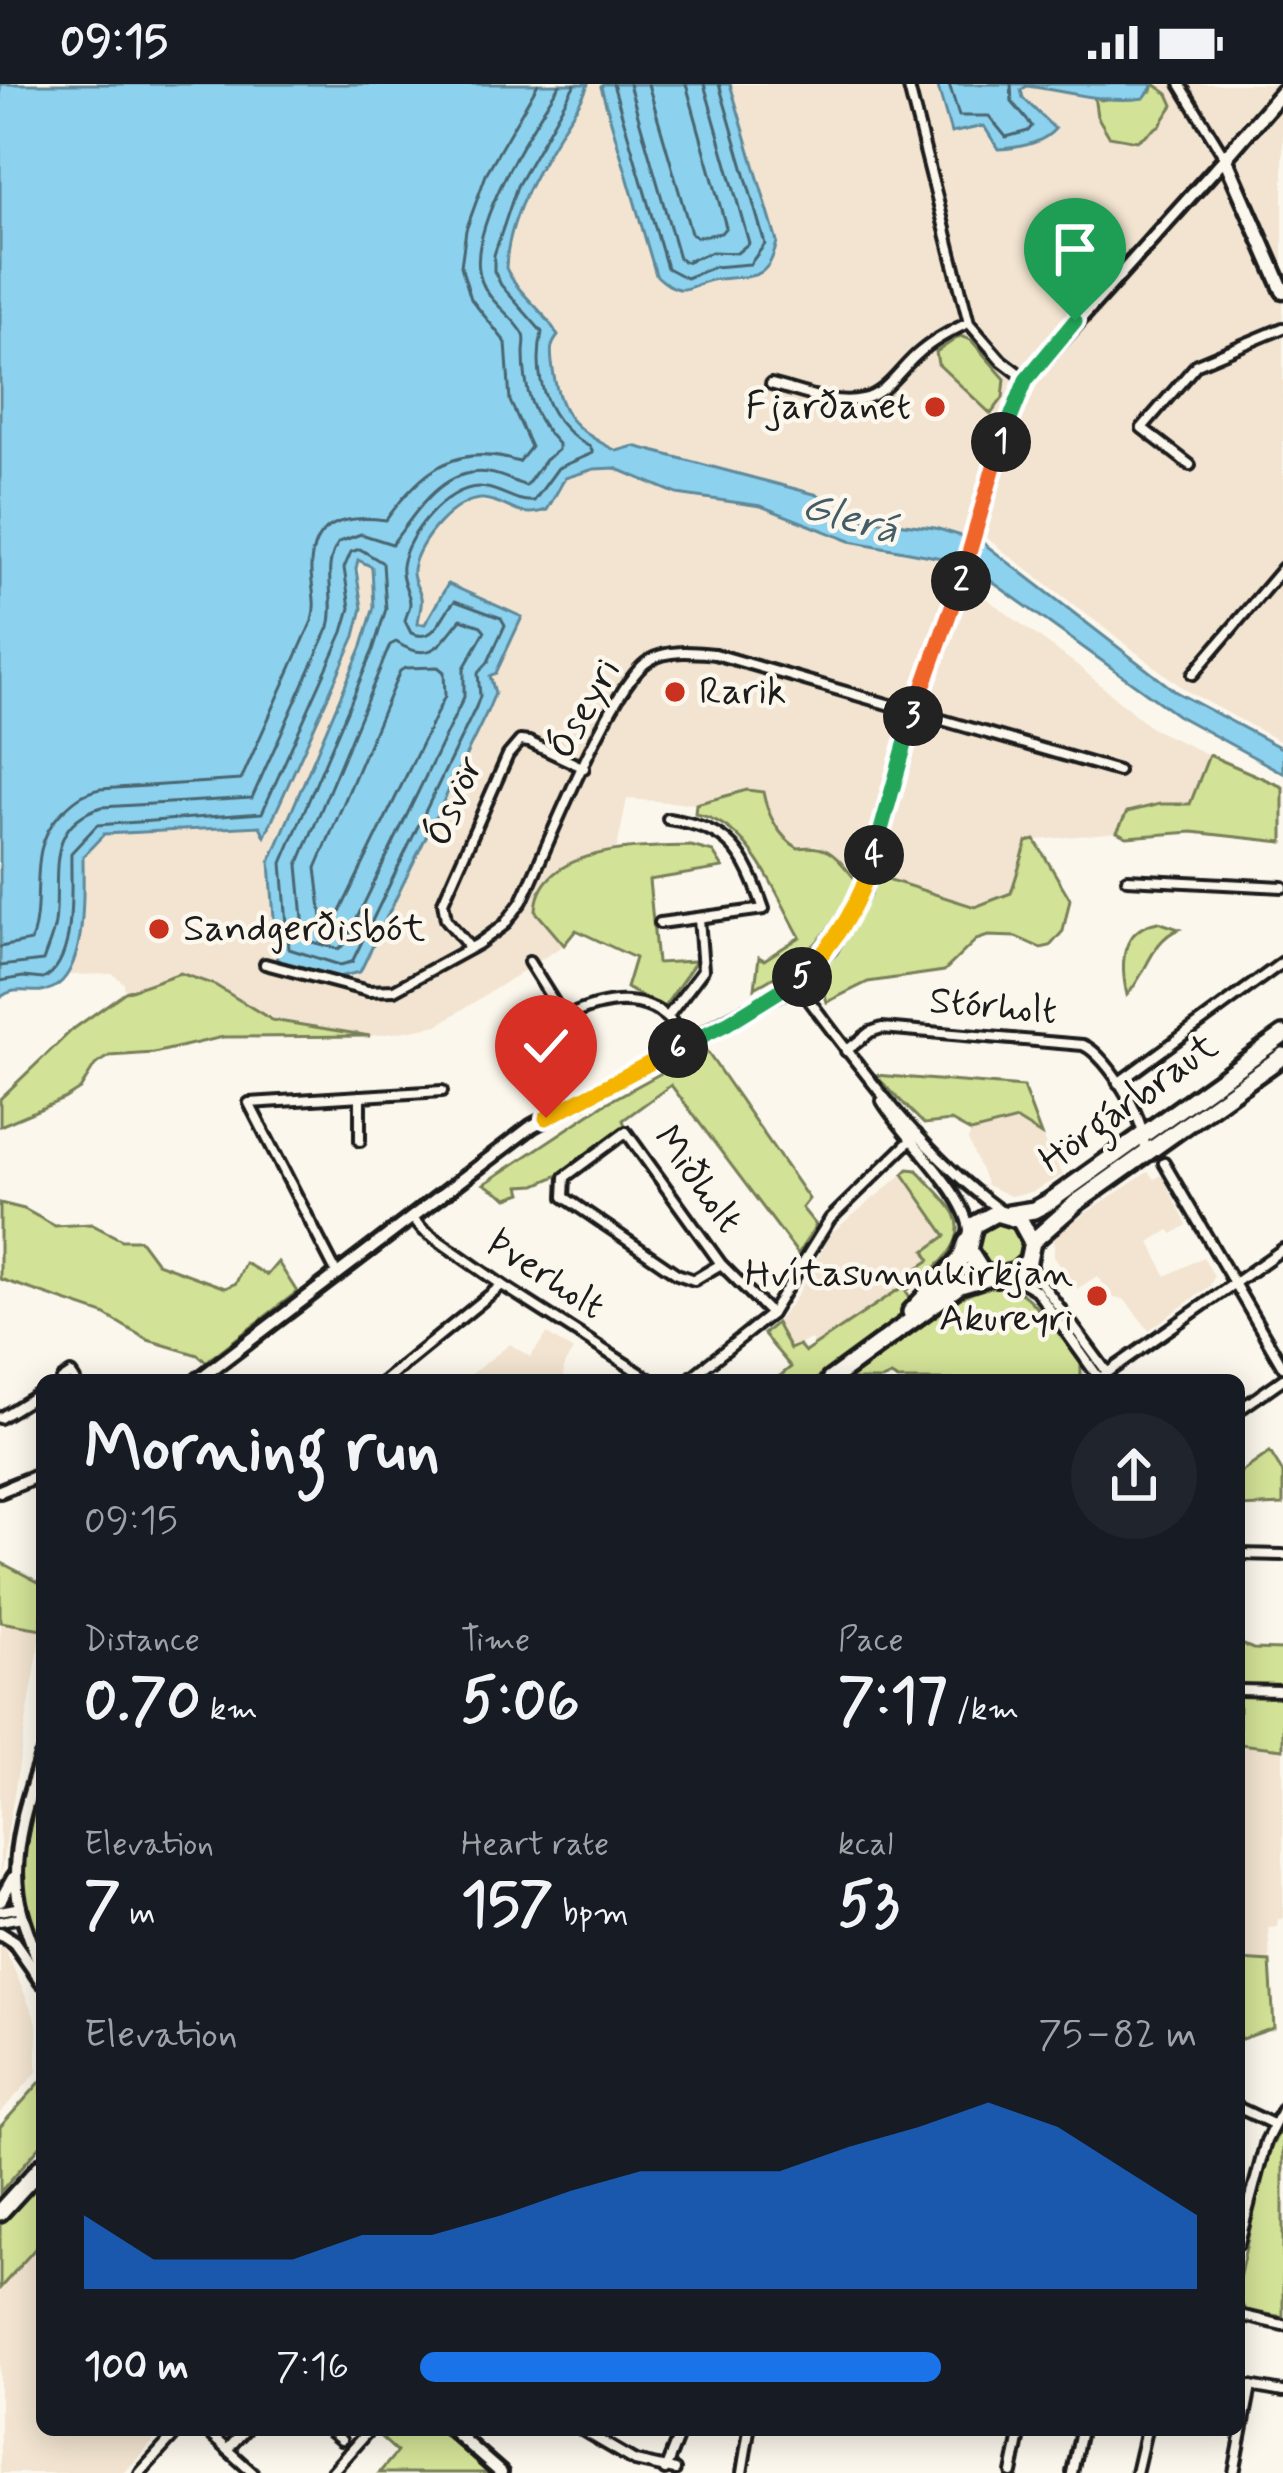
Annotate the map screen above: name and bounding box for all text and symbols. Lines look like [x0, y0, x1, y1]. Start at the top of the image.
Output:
text: 09:15 [60, 13, 168, 72]
pin [1024, 198, 1126, 321]
icon: arrive [1042, 216, 1108, 282]
place label: Fjarðanet [746, 382, 911, 433]
marker: Fjarðanet [922, 394, 948, 420]
pin: 1 [971, 412, 1031, 472]
text: 1 [994, 420, 1008, 464]
water label: Glerá [795, 479, 905, 559]
pin: 2 [931, 551, 991, 611]
text: 2 [953, 559, 969, 603]
street label: Óseyri [536, 649, 634, 769]
place label: Rarik [699, 667, 786, 718]
marker: Rarik [662, 679, 688, 705]
pin: 3 [883, 686, 943, 746]
text: 3 [906, 694, 920, 738]
street label: Ósvör [413, 748, 497, 854]
pin: 4 [844, 825, 904, 885]
text: 4 [864, 833, 884, 877]
place label: Sandgerðisbót [183, 904, 426, 955]
marker: Sandgerðisbót [146, 916, 172, 942]
pin: 5 [772, 947, 832, 1007]
text: 5 [792, 955, 812, 999]
street label: Stórholt [927, 976, 1059, 1038]
pin [495, 995, 597, 1118]
icon: check [513, 1013, 579, 1079]
pin: 6 [648, 1018, 708, 1078]
street label: Hörgárbraut [1029, 1022, 1231, 1189]
text: 6 [670, 1026, 686, 1070]
street label: Miðholt [641, 1116, 753, 1244]
street label: Þverholt [478, 1219, 614, 1333]
place label: Hvítasunnukirkjan Akureyri [745, 1249, 1073, 1345]
marker: Hvítasunnukirkjan Akureyri [1084, 1283, 1110, 1309]
text: Morning run [84, 1408, 440, 1494]
button: share [1071, 1413, 1197, 1539]
text: 09:15 [84, 1496, 178, 1547]
text: Distance [84, 1619, 200, 1663]
text: Time [461, 1619, 530, 1663]
text: Pace [838, 1619, 904, 1663]
text: 0.70 [84, 1663, 201, 1742]
text: 5:06 [461, 1663, 580, 1742]
text: 7:17 [838, 1663, 947, 1742]
text: km [201, 1688, 258, 1732]
text: /km [947, 1688, 1019, 1732]
text: Elevation [84, 1823, 214, 1867]
text: Heart rate [461, 1823, 609, 1867]
text: kcal [838, 1823, 893, 1867]
text: 7 [84, 1867, 120, 1946]
text: 157 [461, 1867, 553, 1946]
text: 53 [838, 1867, 899, 1946]
text: m [120, 1892, 156, 1936]
text: bpm [553, 1892, 629, 1936]
text: Elevation [84, 2010, 238, 2061]
text: 75–82 m [1038, 2010, 1197, 2061]
text: 100 m [84, 2342, 189, 2393]
text: 7:16 [276, 2342, 349, 2393]

